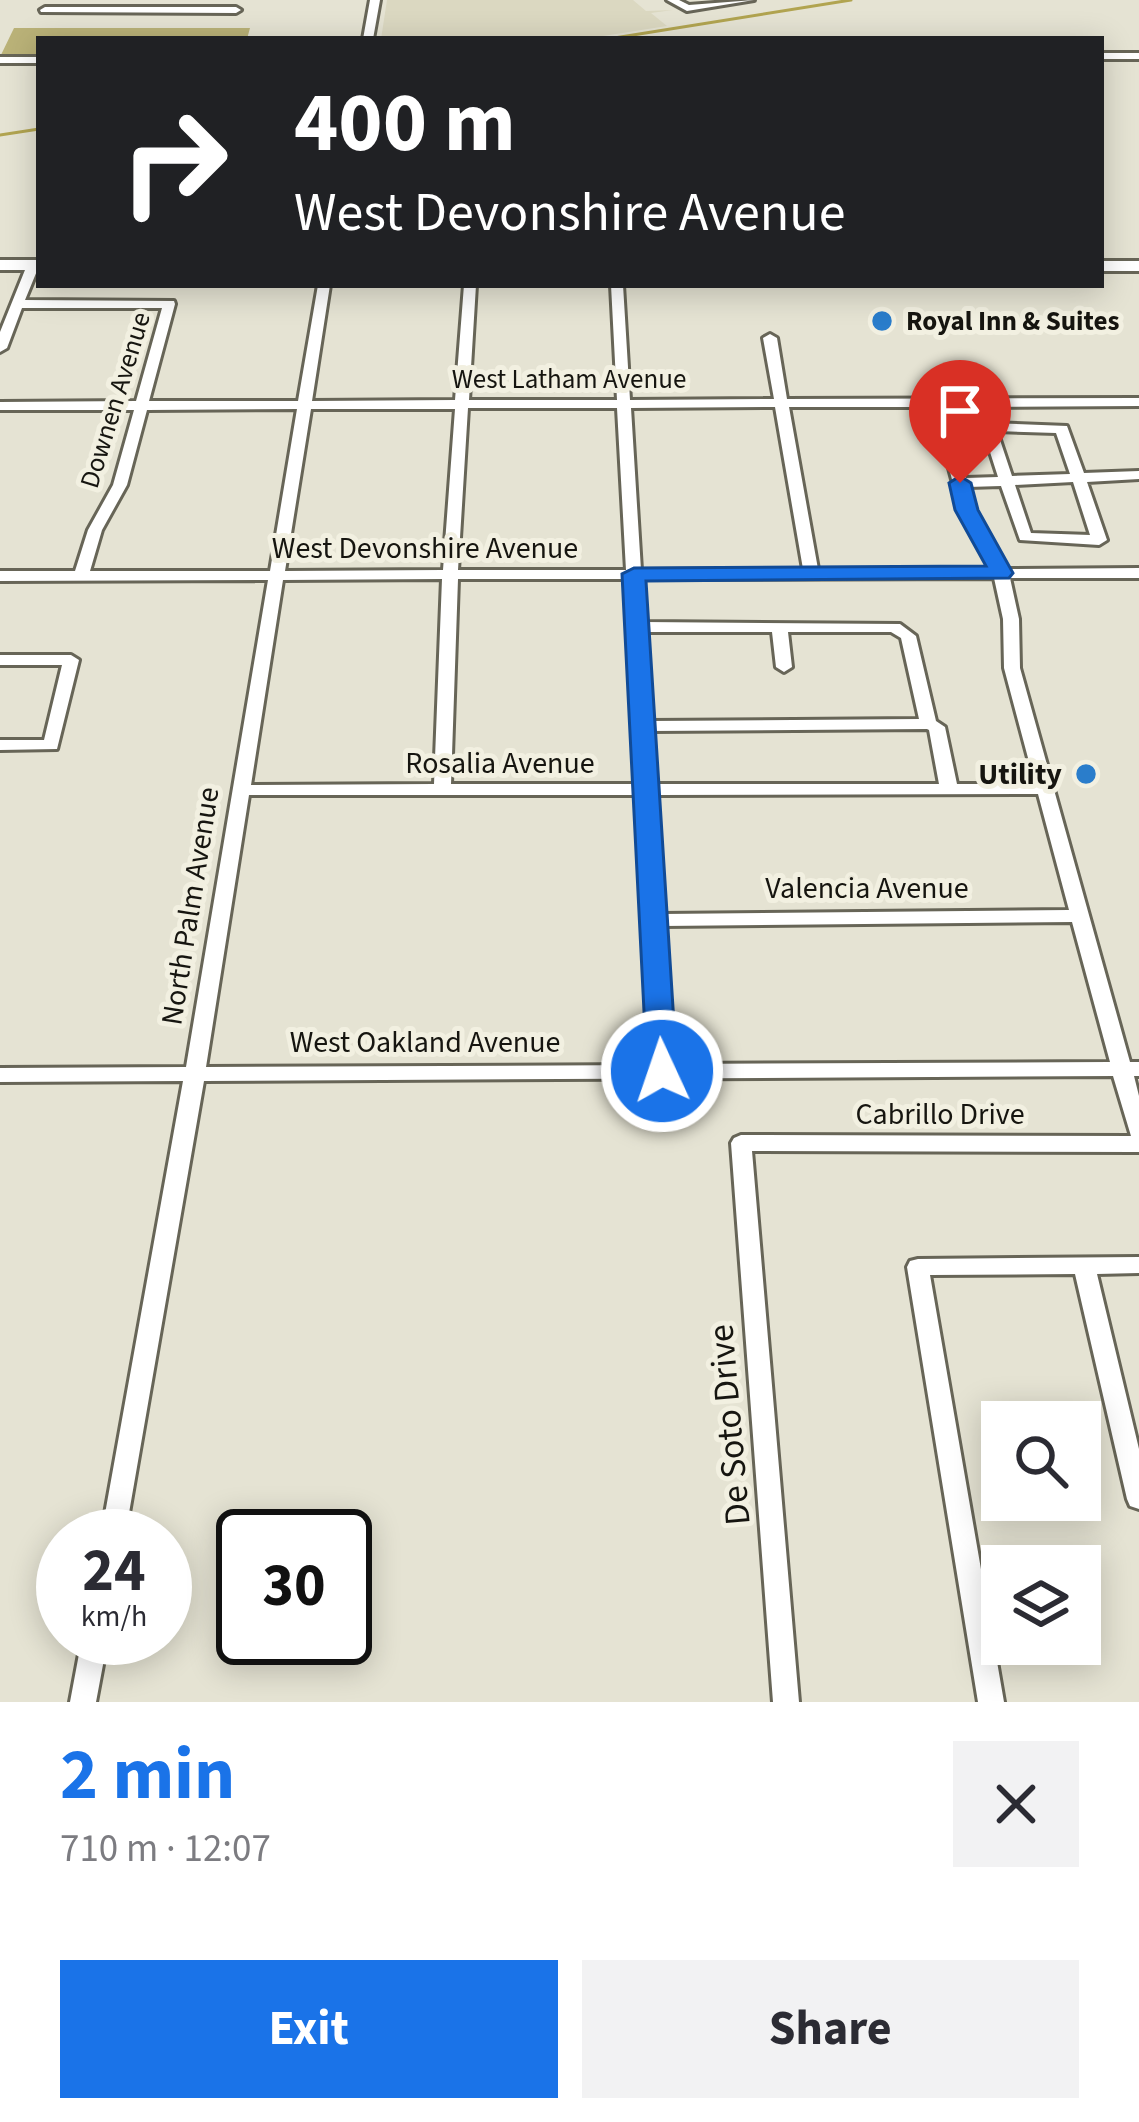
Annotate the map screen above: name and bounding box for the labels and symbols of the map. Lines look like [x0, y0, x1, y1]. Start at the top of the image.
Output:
place label: Royal Inn & Suites [906, 302, 1119, 341]
street label: Downen Avenue [70, 307, 161, 493]
marker: Royal Inn & Suites [869, 308, 895, 334]
street label: West Latham Avenue [452, 360, 686, 399]
pin [909, 360, 1011, 483]
street label: West Devonshire Avenue [272, 527, 578, 570]
street label: Rosalia Avenue [405, 742, 595, 785]
place label: Utility [978, 753, 1062, 796]
marker: Utility [1073, 761, 1099, 787]
street label: North Palm Avenue [150, 784, 231, 1028]
street label: Valencia Avenue [765, 867, 969, 910]
position arrow [599, 1008, 725, 1134]
street label: West Oakland Avenue [290, 1021, 560, 1064]
street label: Cabrillo Drive [855, 1093, 1025, 1136]
street label: De Soto Drive [695, 1322, 764, 1528]
speed limit sign: 30 [216, 1509, 372, 1665]

